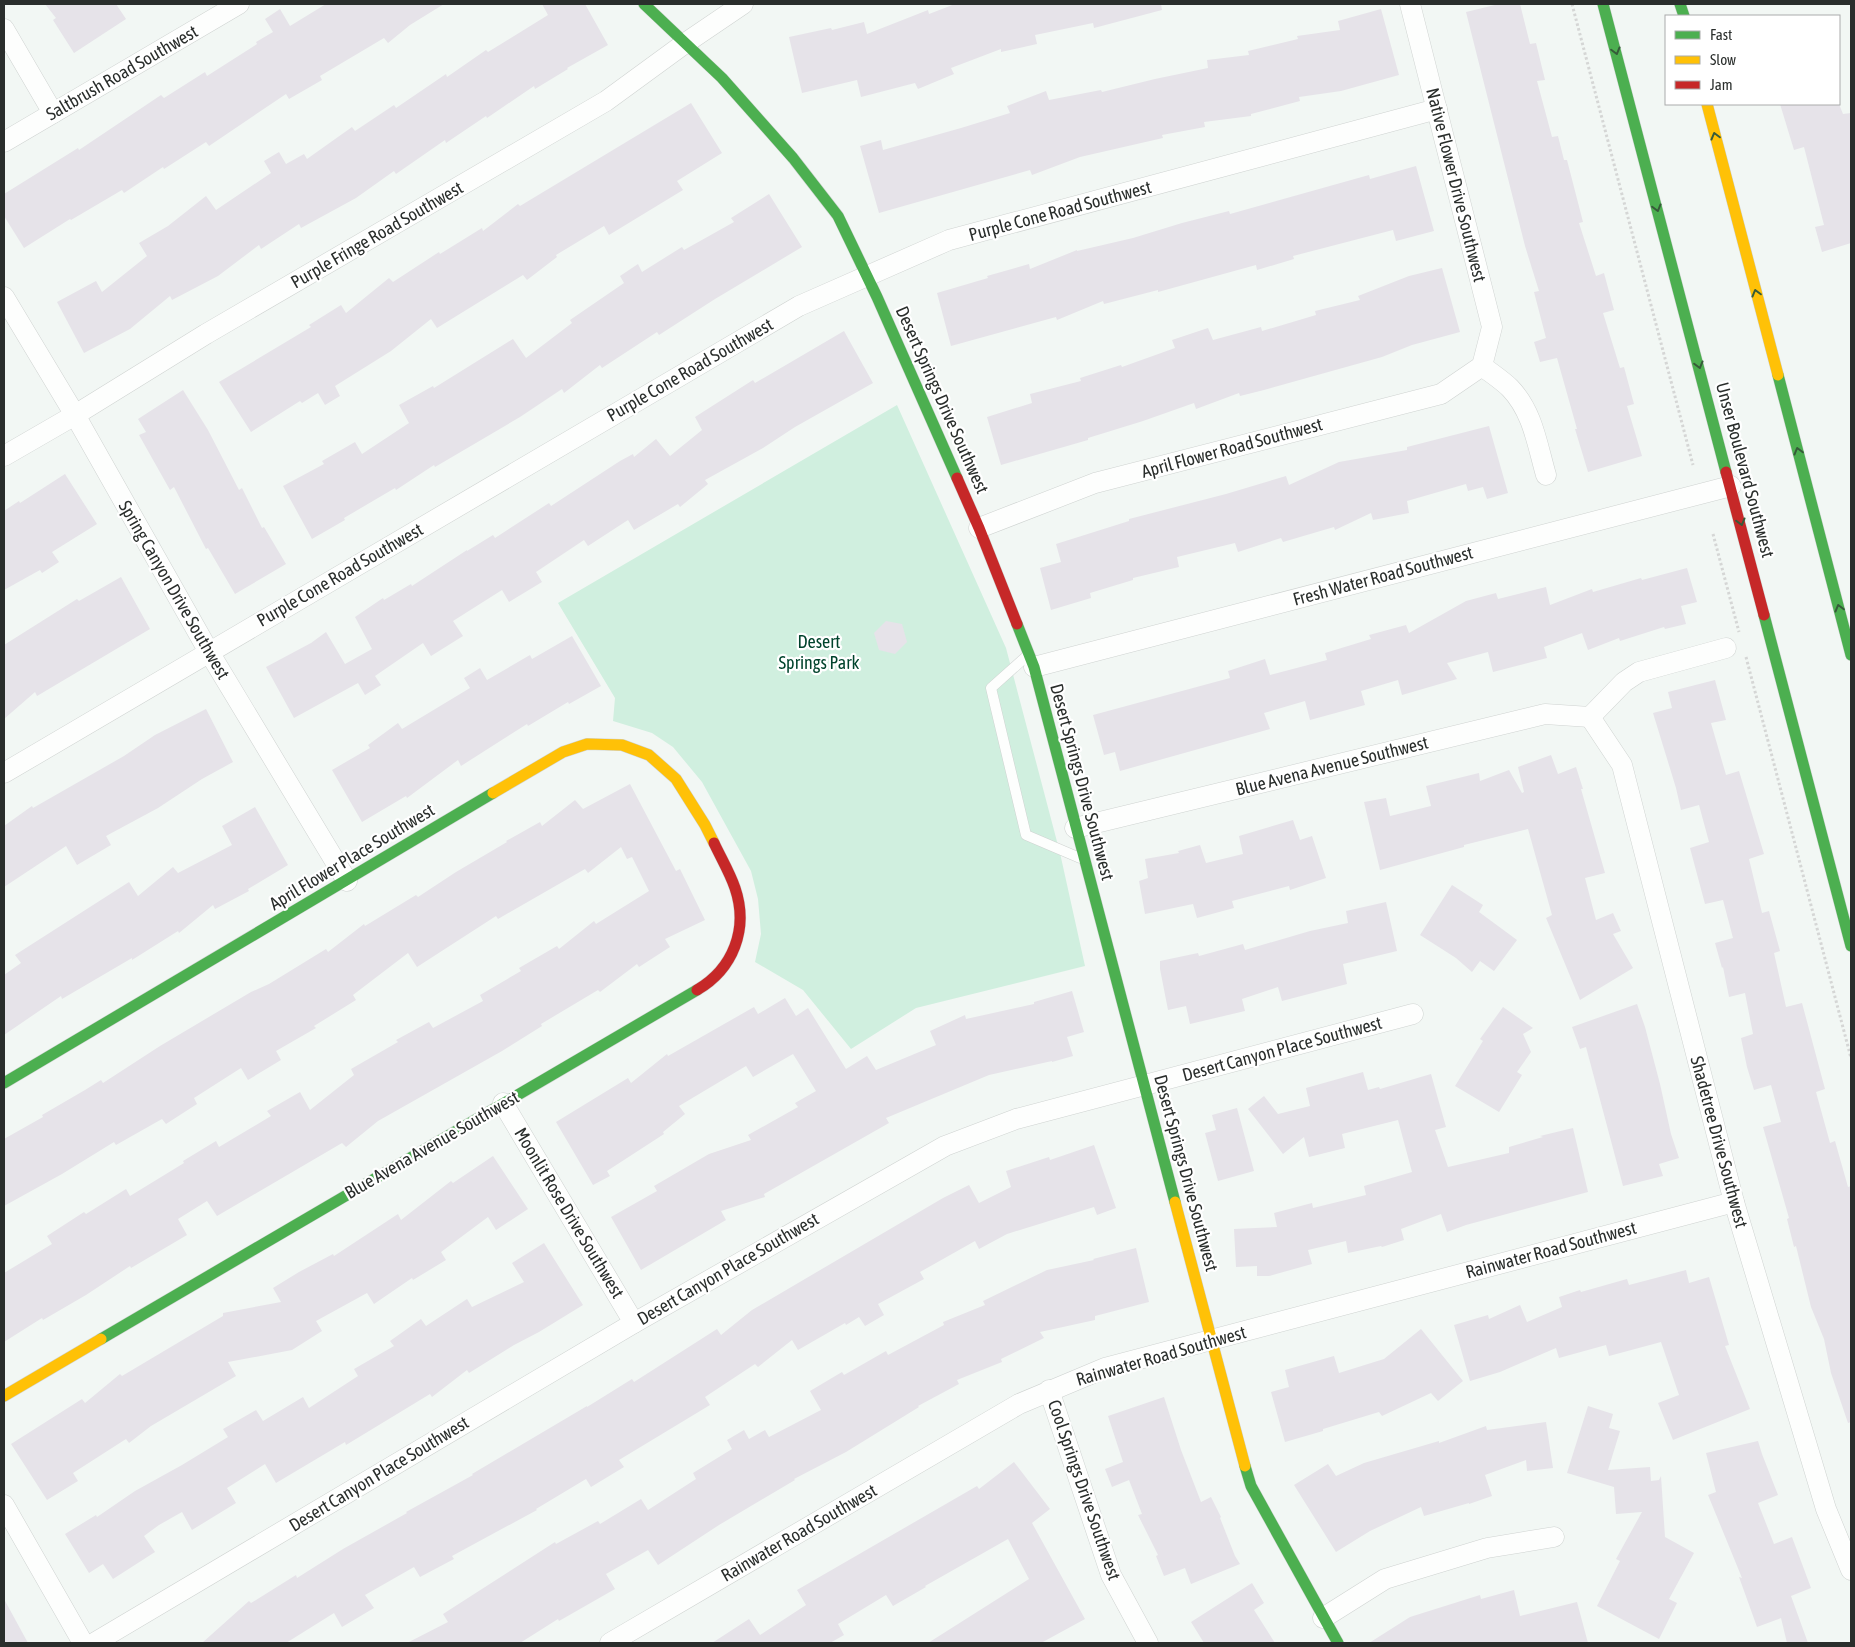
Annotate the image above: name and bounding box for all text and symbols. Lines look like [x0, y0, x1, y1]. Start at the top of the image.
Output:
legend [1665, 15, 1840, 105]
street label: Saltbrush Road Southwest [42, 21, 201, 125]
text: Fast [1710, 26, 1732, 43]
one-way arrow [1610, 46, 1620, 54]
text: Slow [1710, 51, 1736, 68]
text: Jam [1710, 76, 1733, 93]
street label: Native Flower Drive Southwest [1422, 86, 1491, 284]
one-way arrow [1710, 132, 1721, 141]
street label: Purple Cone Road Southwest [966, 176, 1154, 245]
street label: Purple Fringe Road Southwest [287, 177, 467, 293]
one-way arrow [1652, 203, 1662, 211]
one-way arrow [1752, 290, 1762, 298]
street label: Desert Springs Drive Southwest [892, 303, 993, 497]
street label: Purple Cone Road Southwest [603, 313, 777, 426]
one-way arrow [1693, 360, 1704, 369]
street label: Unser Boulevard Southwest [1712, 380, 1779, 560]
street label: April Flower Road Southwest [1139, 413, 1325, 482]
one-way arrow [1793, 447, 1803, 455]
street label: Spring Canyon Drive Southwest [115, 497, 234, 683]
street label: Purple Cone Road Southwest [253, 518, 427, 631]
one-way arrow [1735, 518, 1746, 527]
street label: Fresh Water Road Southwest [1291, 541, 1475, 610]
one-way arrow [1834, 603, 1845, 612]
park label: Desert Springs Park [779, 631, 860, 673]
street label: Desert Springs Drive Southwest [1046, 681, 1119, 882]
street label: Blue Avena Avenue Southwest [1233, 731, 1430, 800]
street label: April Flower Place Southwest [265, 799, 438, 914]
street label: Desert Canyon Place Southwest [1180, 1012, 1384, 1085]
street label: Shadetree Drive Southwest [1686, 1054, 1753, 1230]
street label: Desert Springs Drive Southwest [1150, 1072, 1223, 1273]
street label: Blue Avena Avenue Southwest [341, 1086, 523, 1203]
street label: Moonlit Rose Drive Southwest [510, 1124, 629, 1302]
street label: Desert Canyon Place Southwest [633, 1208, 822, 1329]
street label: Rainwater Road Southwest [1463, 1217, 1639, 1282]
street label: Rainwater Road Southwest [1073, 1321, 1248, 1390]
street label: Cool Springs Drive Southwest [1044, 1397, 1125, 1583]
street label: Desert Canyon Place Southwest [285, 1412, 472, 1536]
street label: Rainwater Road Southwest [717, 1480, 880, 1586]

